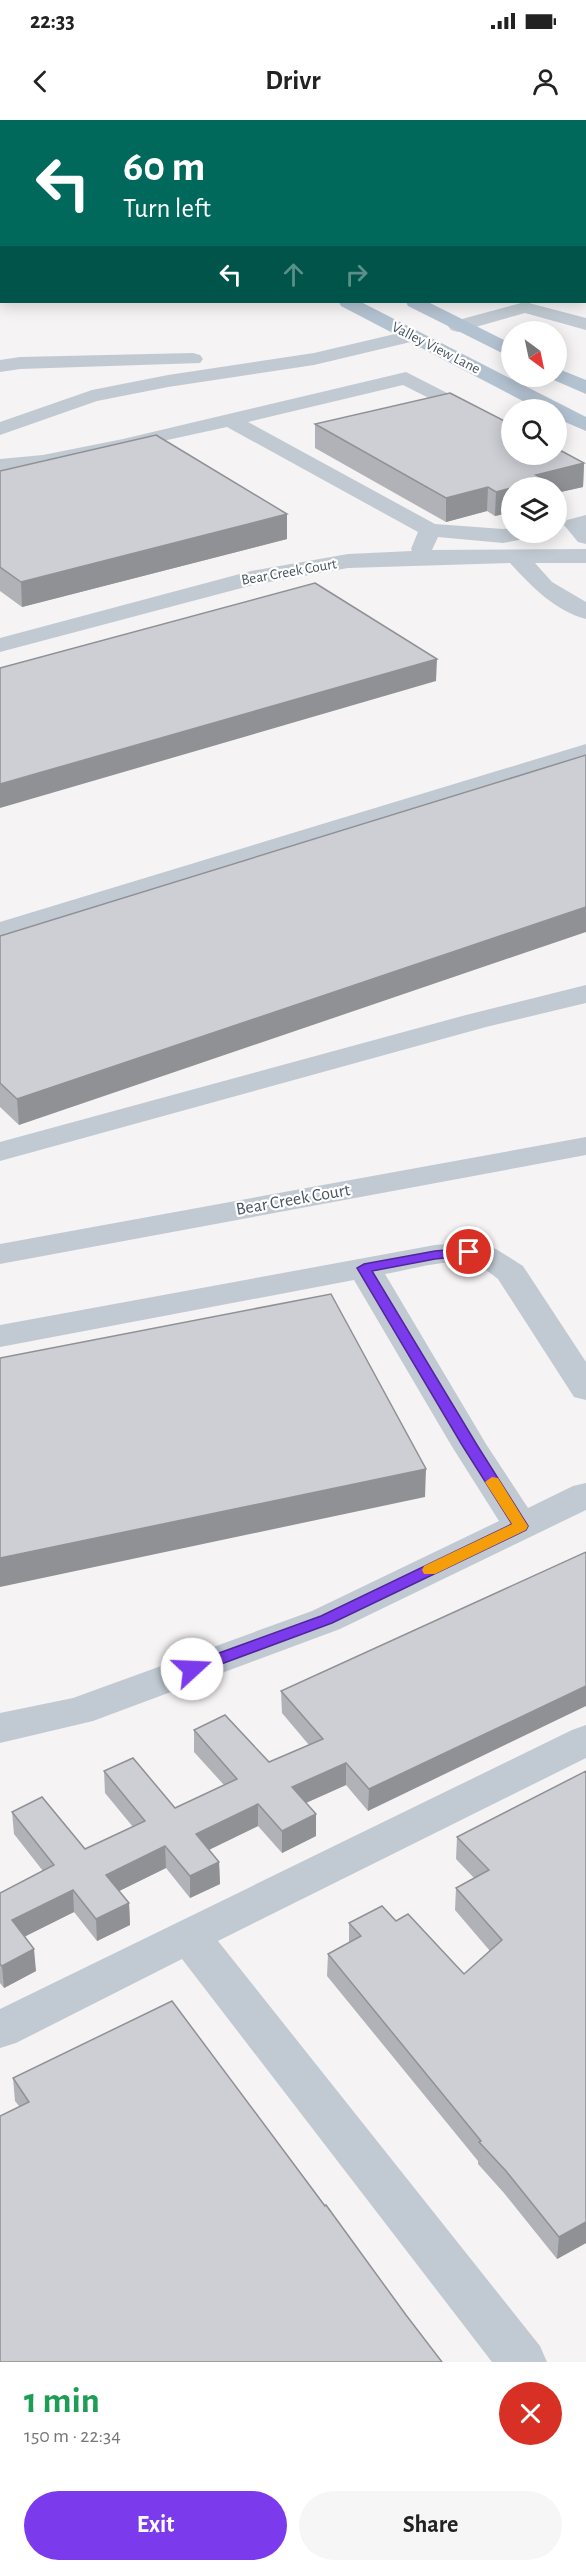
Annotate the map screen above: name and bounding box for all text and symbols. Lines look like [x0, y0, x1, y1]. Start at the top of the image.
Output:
text: 22:33 [30, 10, 75, 32]
icon: back [24, 65, 57, 98]
icon: person [529, 65, 562, 98]
text: Drivr [265, 67, 321, 94]
icon: left [24, 144, 102, 222]
text: 60 m [123, 146, 205, 188]
text: Turn left [123, 195, 211, 222]
icon: left [214, 258, 247, 291]
icon: ahead [277, 258, 310, 291]
icon: right [340, 258, 373, 291]
street label: Valley View Lane [389, 319, 483, 377]
north arrow [501, 321, 567, 387]
map controls [501, 321, 567, 543]
button: search [501, 399, 567, 465]
button: layers [501, 477, 567, 543]
street label: Bear Creek Court [240, 556, 338, 588]
street label: Bear Creek Court [234, 1181, 352, 1219]
pin [443, 1226, 494, 1277]
icon: arrive [452, 1235, 485, 1268]
position arrow [160, 1637, 224, 1701]
button: close [499, 2382, 562, 2445]
text: 1 min [24, 2383, 100, 2419]
text: 150 m · 22:34 [24, 2426, 121, 2446]
button: Exit [24, 2491, 287, 2560]
button: Share [299, 2491, 562, 2560]

